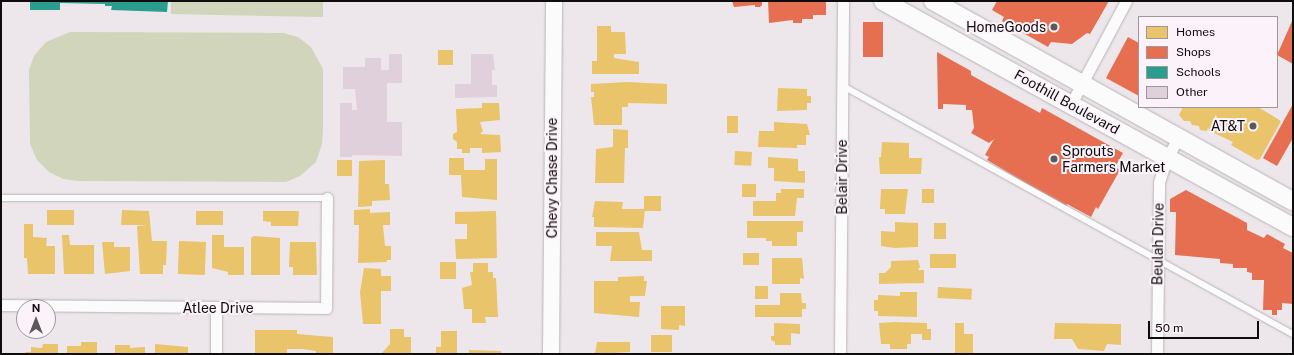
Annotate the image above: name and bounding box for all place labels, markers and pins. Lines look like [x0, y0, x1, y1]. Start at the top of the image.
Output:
place label: HomeGoods [966, 19, 1046, 35]
marker: HomeGoods [1049, 22, 1059, 32]
place label: AT&T [1211, 118, 1245, 134]
marker: AT&T [1248, 121, 1258, 131]
place label: Sprouts Farmers Market [1062, 143, 1166, 176]
marker: Sprouts Farmers Market [1049, 154, 1059, 164]

